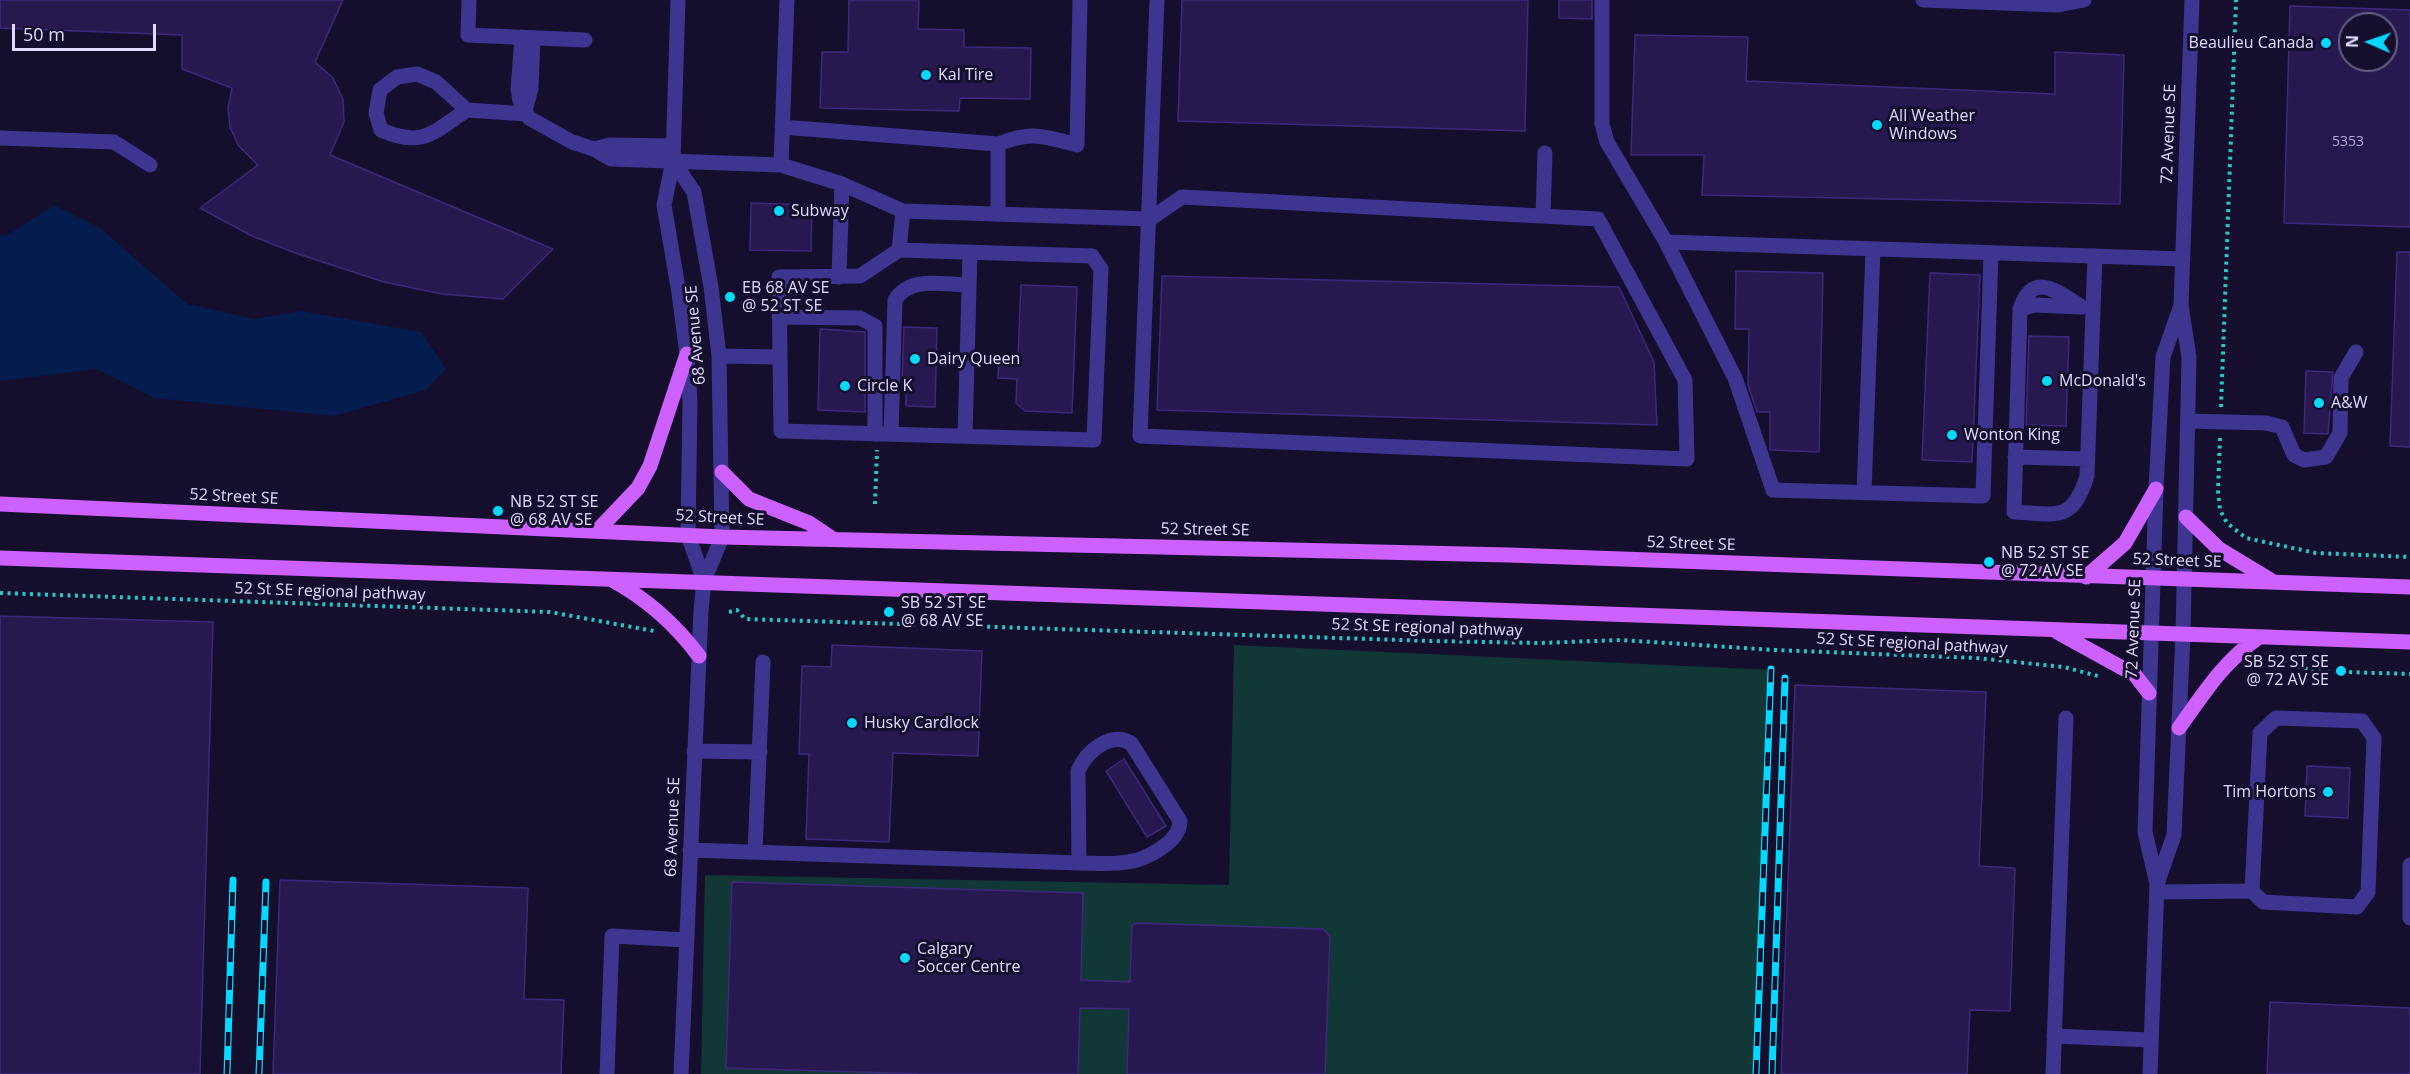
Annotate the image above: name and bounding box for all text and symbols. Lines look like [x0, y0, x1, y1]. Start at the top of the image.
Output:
scale bar [15, 12, 159, 50]
north arrow [2338, 12, 2398, 72]
text: 50 m [23, 22, 65, 46]
place label: Beaulieu Canada [2189, 33, 2314, 53]
text: N [2341, 35, 2363, 48]
marker: Beaulieu Canada [2319, 36, 2333, 50]
place label: Kal Tire [938, 65, 993, 85]
marker: Kal Tire [919, 68, 933, 82]
street label: 72 Avenue SE [2158, 84, 2180, 184]
place label: All Weather Windows [1889, 106, 1975, 144]
marker: All Weather Windows [1870, 118, 1884, 132]
house number: 5353 [2332, 134, 2364, 150]
place label: Subway [791, 201, 849, 221]
marker: Subway [772, 204, 786, 218]
place label: EB 68 AV SE @ 52 ST SE [742, 278, 829, 316]
street label: 68 Avenue SE [682, 284, 710, 386]
marker: EB 68 AV SE @ 52 ST SE [723, 290, 737, 304]
place label: Dairy Queen [927, 349, 1020, 369]
marker: Dairy Queen [908, 352, 922, 366]
place label: McDonald's [2059, 371, 2146, 391]
marker: McDonald's [2040, 374, 2054, 388]
place label: Circle K [857, 376, 912, 396]
marker: Circle K [838, 379, 852, 393]
place label: A&W [2331, 393, 2368, 413]
marker: A&W [2312, 396, 2326, 410]
place label: Wonton King [1964, 425, 2060, 445]
marker: Wonton King [1945, 428, 1959, 442]
street label: 52 Street SE [189, 485, 279, 509]
place label: NB 52 ST SE @ 68 AV SE [510, 492, 598, 530]
marker: NB 52 ST SE @ 68 AV SE [491, 504, 505, 518]
street label: 52 Street SE [675, 506, 765, 530]
street label: 52 Street SE [1160, 520, 1250, 540]
street label: 52 Street SE [1646, 533, 1736, 555]
place label: NB 52 ST SE @ 72 AV SE [2001, 543, 2089, 581]
street label: 52 Street SE [2132, 550, 2222, 572]
marker: NB 52 ST SE @ 72 AV SE [1982, 555, 1996, 569]
street label: 52 St SE regional pathway [234, 579, 426, 605]
street label: 72 Avenue SE [2123, 579, 2145, 679]
place label: SB 52 ST SE @ 68 AV SE [901, 593, 986, 631]
marker: SB 52 ST SE @ 68 AV SE [882, 605, 896, 619]
street label: 52 St SE regional pathway [1331, 615, 1523, 641]
street label: 52 St SE regional pathway [1816, 629, 2008, 659]
place label: SB 52 ST SE @ 72 AV SE [2244, 652, 2329, 690]
marker: SB 52 ST SE @ 72 AV SE [2334, 664, 2348, 678]
place label: Husky Cardlock [864, 713, 979, 733]
marker: Husky Cardlock [845, 716, 859, 730]
street label: 68 Avenue SE [662, 777, 684, 877]
place label: Tim Hortons [2223, 782, 2316, 802]
marker: Tim Hortons [2321, 785, 2335, 799]
place label: Calgary Soccer Centre [917, 939, 1021, 977]
marker: Calgary Soccer Centre [898, 951, 912, 965]

